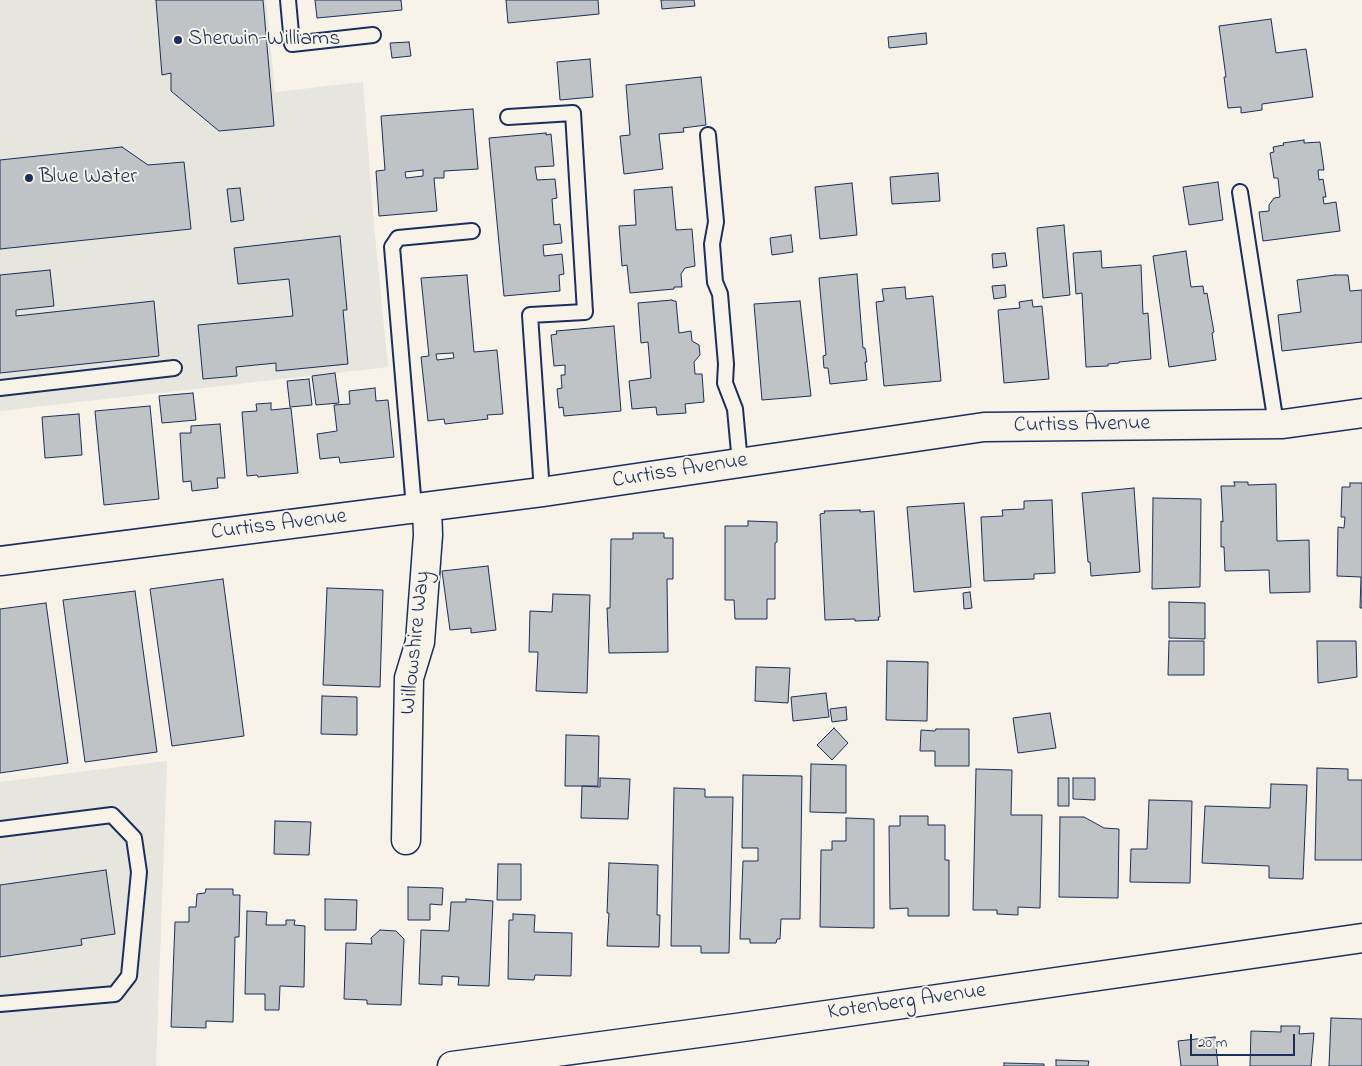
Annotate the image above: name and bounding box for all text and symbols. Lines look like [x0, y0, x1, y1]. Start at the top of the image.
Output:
place label: Sherwin-Williams [188, 27, 340, 53]
marker: Sherwin-Williams [172, 34, 184, 46]
place label: Blue Water [39, 165, 137, 191]
marker: Blue Water [23, 172, 35, 184]
street label: Curtiss Avenue [1014, 412, 1150, 440]
street label: Curtiss Avenue [611, 448, 749, 496]
street label: Curtiss Avenue [210, 505, 348, 547]
street label: Willowshire Way [396, 570, 438, 716]
street label: Kotenberg Avenue [826, 979, 988, 1027]
scale bar [1192, 1024, 1297, 1056]
text: 20 m [1198, 1032, 1227, 1054]

